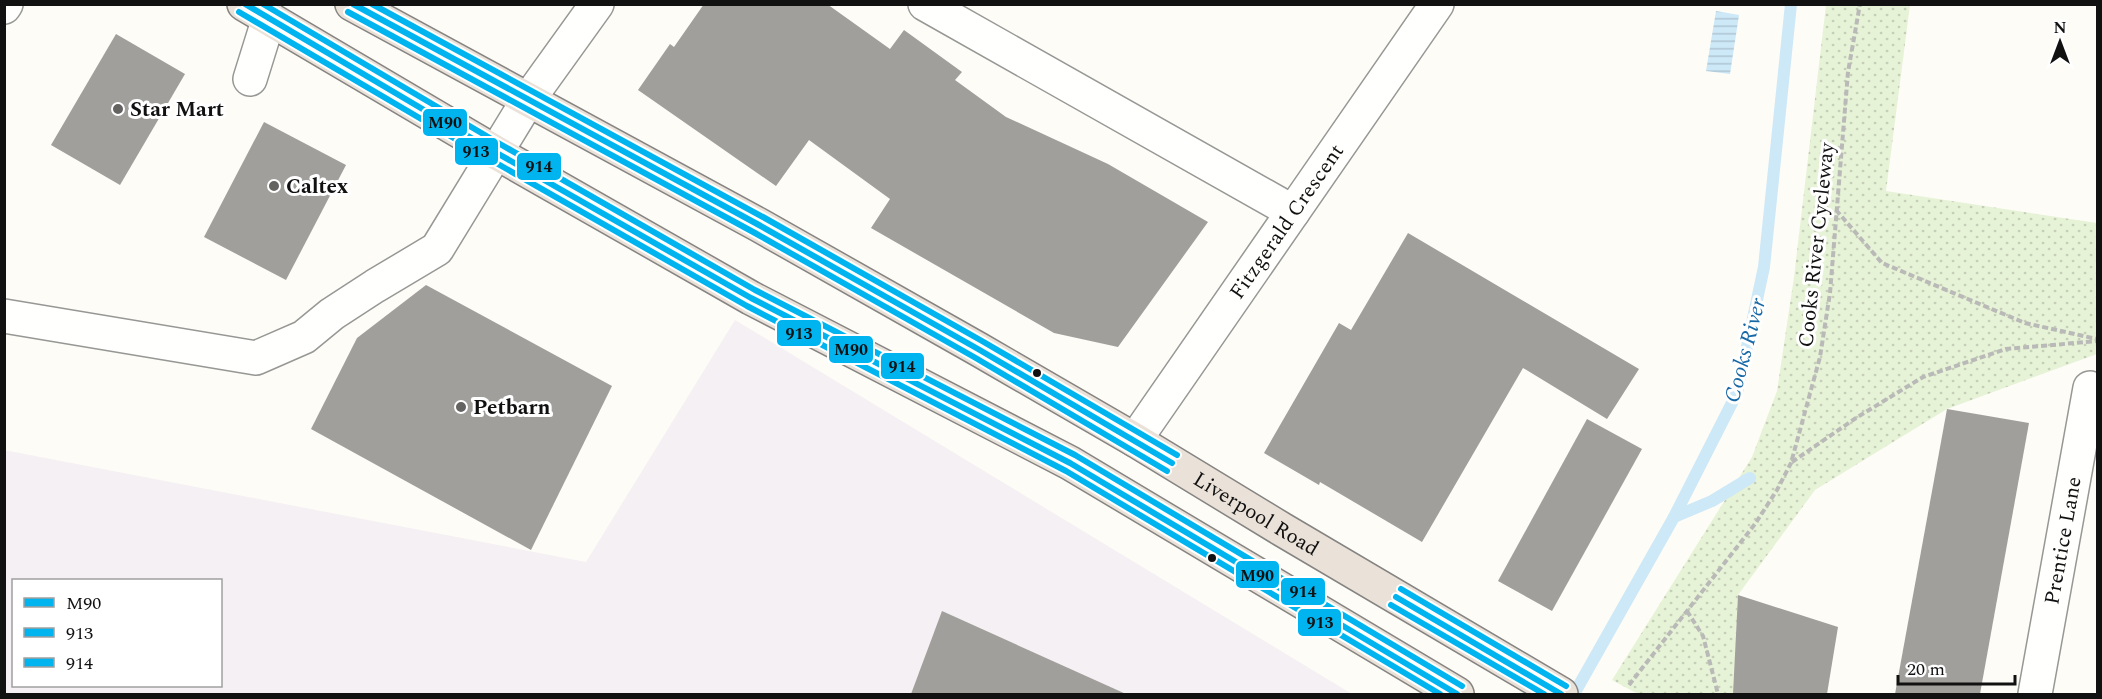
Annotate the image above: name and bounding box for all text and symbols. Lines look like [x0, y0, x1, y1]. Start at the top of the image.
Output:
north arrow [2030, 12, 2090, 72]
text: N [2053, 16, 2067, 40]
place label: Star Mart [130, 94, 224, 126]
marker: Star Mart [111, 102, 125, 116]
line badge: M90 [422, 108, 468, 137]
text: M90 [428, 111, 462, 135]
line badge: 913 [454, 137, 499, 166]
street label: Fitzgerald Crescent [1222, 138, 1353, 306]
text: 913 [463, 140, 489, 164]
street label: Cooks River Cycleway [1790, 140, 1844, 349]
line badge: 914 [516, 152, 562, 181]
text: 914 [526, 155, 552, 179]
place label: Caltex [286, 171, 349, 203]
marker: Caltex [267, 179, 281, 193]
water label: Cooks River [1716, 294, 1775, 406]
line badge: 913 [776, 319, 822, 347]
text: 913 [786, 322, 812, 346]
line badge: M90 [828, 335, 874, 364]
text: M90 [834, 338, 868, 362]
line badge: 914 [880, 352, 925, 380]
text: 914 [889, 355, 915, 379]
unlabelled marker [1031, 367, 1043, 379]
place label: Petbarn [473, 392, 550, 424]
marker: Petbarn [454, 400, 468, 414]
street label: Liverpool Road [1187, 464, 1325, 565]
street label: Prentice Lane [2036, 474, 2091, 607]
unlabelled marker [1206, 552, 1218, 564]
line badge: M90 [1235, 560, 1280, 589]
text: M90 [1240, 564, 1274, 588]
line badge: 914 [1280, 577, 1326, 606]
legend [12, 579, 222, 687]
text: 914 [1290, 580, 1316, 604]
text: M90 [66, 590, 101, 617]
line badge: 913 [1297, 608, 1342, 637]
text: 913 [1307, 611, 1333, 635]
text: 913 [66, 620, 93, 647]
scale bar [1898, 648, 2015, 686]
text: 914 [66, 650, 93, 677]
text: 20 m [1907, 656, 1945, 683]

